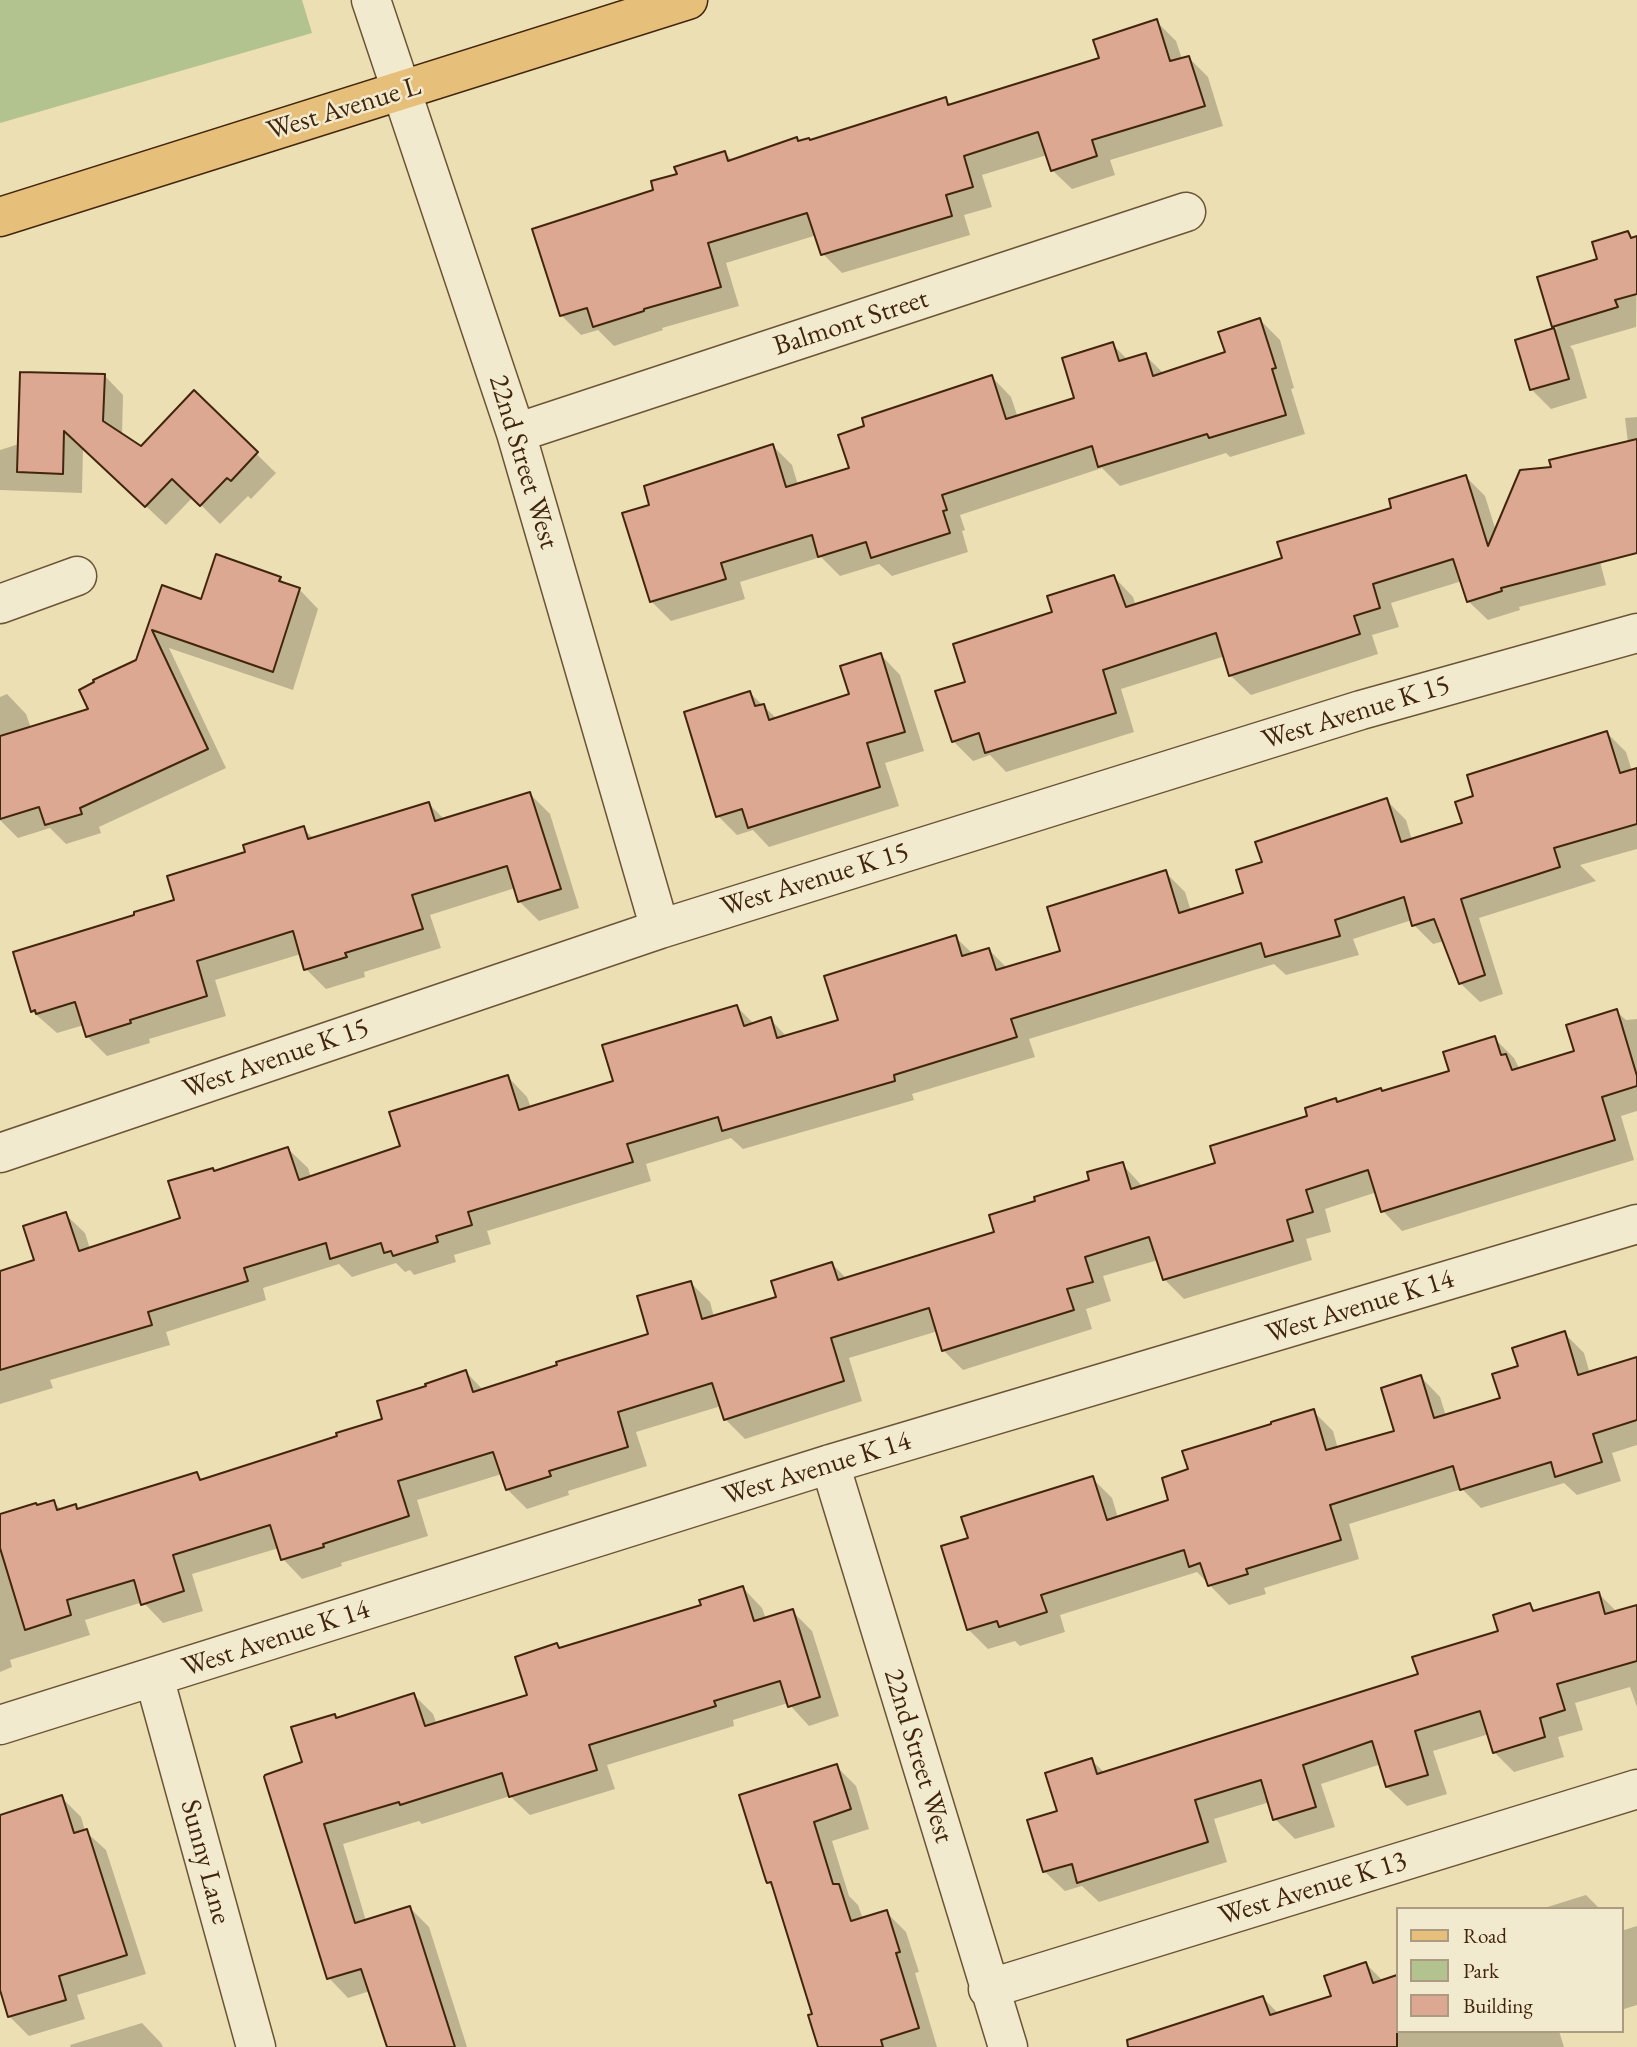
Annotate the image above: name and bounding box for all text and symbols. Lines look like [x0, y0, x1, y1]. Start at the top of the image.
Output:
street label: West Avenue L [263, 70, 425, 148]
street label: Balmont Street [769, 282, 933, 364]
street label: 22nd Street West [481, 371, 565, 553]
street label: West Avenue K 15 [1258, 668, 1454, 758]
street label: West Avenue K 15 [717, 835, 913, 925]
street label: West Avenue K 15 [178, 1011, 374, 1107]
street label: West Avenue K 14 [1262, 1262, 1458, 1352]
street label: West Avenue K 14 [719, 1424, 915, 1514]
street label: West Avenue K 14 [178, 1593, 374, 1685]
street label: 22nd Street West [876, 1665, 960, 1847]
street label: Sunny Lane [172, 1796, 238, 1928]
street label: West Avenue K 13 [1215, 1844, 1411, 1934]
legend [1396, 1907, 1623, 2033]
text: Road [1463, 1922, 1507, 1949]
text: Park [1463, 1957, 1499, 1984]
text: Building [1463, 1992, 1533, 2019]

